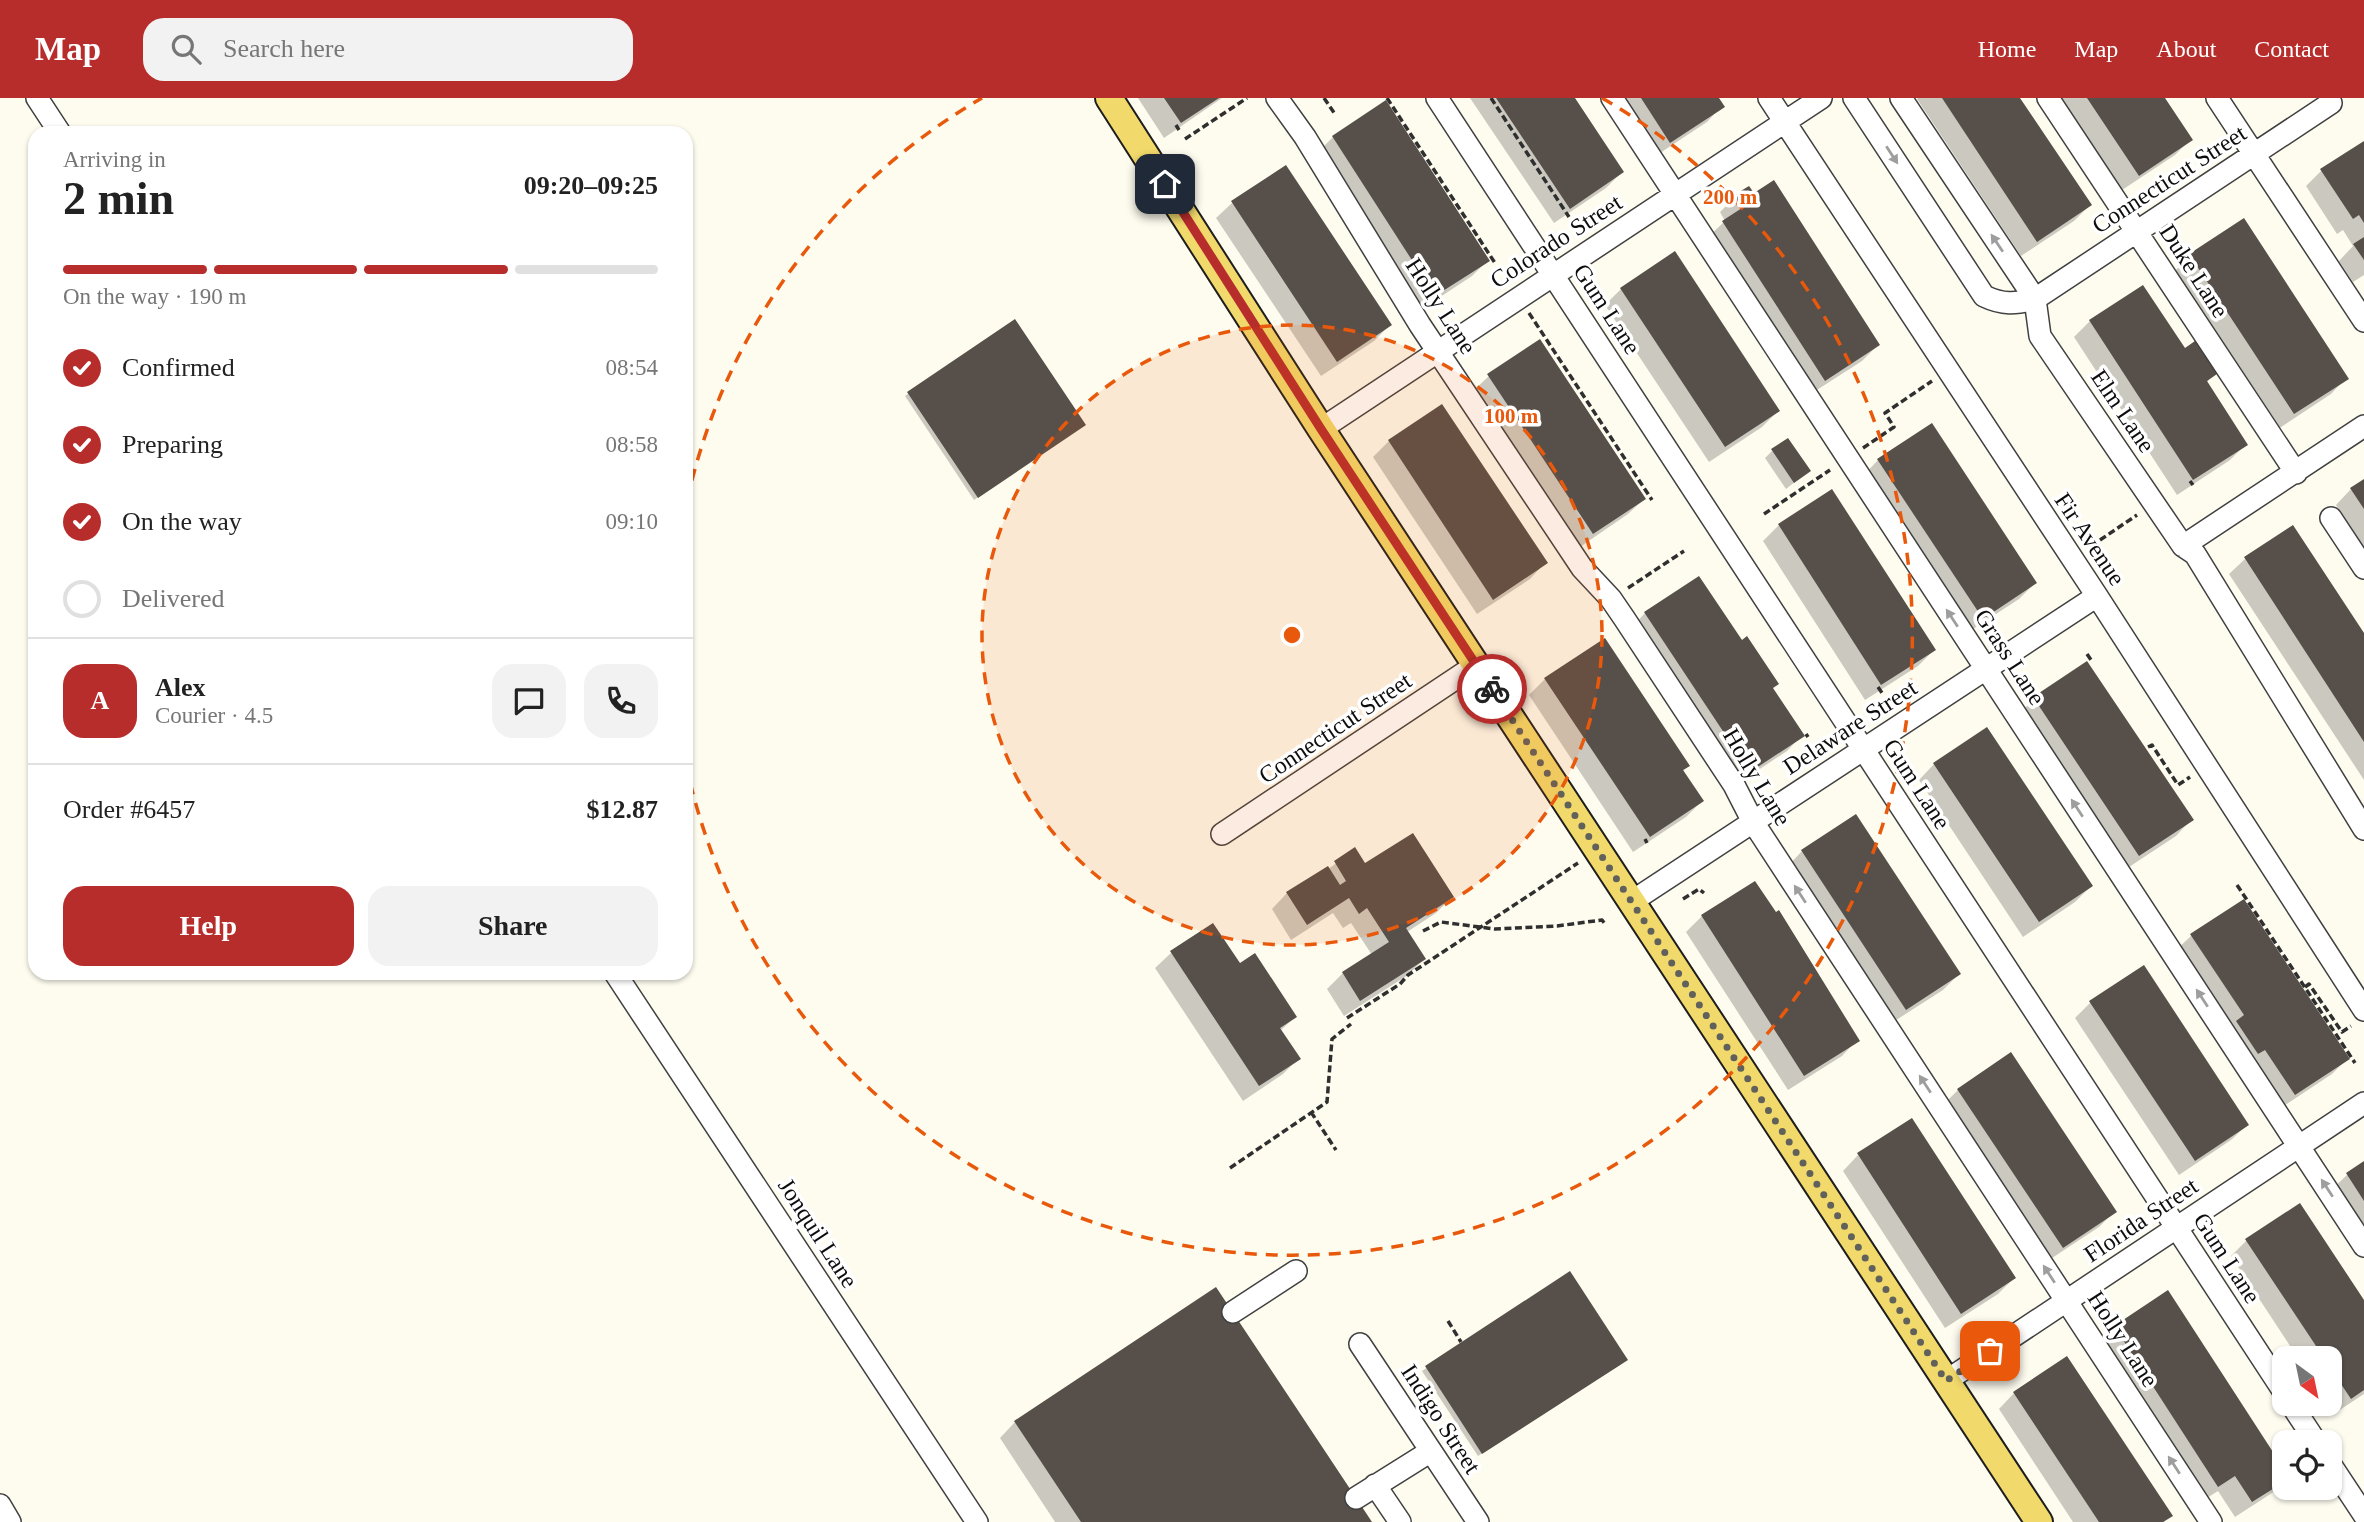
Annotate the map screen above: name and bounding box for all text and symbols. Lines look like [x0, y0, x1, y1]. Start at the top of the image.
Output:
search box [143, 18, 633, 81]
icon: search [167, 30, 205, 68]
text: Map [35, 31, 101, 67]
text: Search here [223, 34, 345, 63]
text: Home [1978, 36, 2036, 62]
text: Map [2074, 36, 2118, 62]
text: About [2156, 36, 2216, 62]
text: Contact [2254, 36, 2329, 62]
street label: Connecticut Street [2087, 119, 2251, 238]
one-way arrow [1885, 145, 1898, 165]
text: Arriving in [63, 147, 166, 172]
pin [1135, 154, 1195, 214]
icon: home [1146, 165, 1184, 203]
text: 09:20–09:25 [524, 171, 658, 200]
text: 2 min [63, 173, 174, 224]
text: 200 m [1703, 185, 1758, 209]
street label: Colorado Street [1485, 189, 1627, 293]
street label: Duke Lane [2154, 219, 2234, 323]
one-way arrow [1991, 233, 2004, 252]
street label: Holly Lane [1401, 253, 1481, 359]
street label: Gum Lane [1568, 259, 1646, 359]
text: On the way · 190 m [63, 284, 246, 309]
icon: check [63, 349, 101, 387]
text: Confirmed [122, 353, 235, 382]
text: 08:54 [606, 355, 658, 380]
street label: Elm Lane [2086, 365, 2160, 457]
text: 100 m [1484, 404, 1539, 428]
icon: check [63, 426, 101, 464]
text: Preparing [122, 430, 223, 459]
text: 08:58 [606, 432, 658, 457]
street label: Fir Avenue [2050, 488, 2130, 590]
icon: check [63, 503, 101, 541]
text: On the way [122, 507, 242, 536]
text: 09:10 [606, 509, 658, 534]
text: Delivered [122, 584, 225, 613]
street label: Grass Lane [1970, 604, 2050, 710]
one-way arrow [1946, 608, 1959, 628]
centre of rings [1280, 623, 1304, 647]
courier [1457, 654, 1527, 724]
button: chat [492, 664, 566, 738]
button: phone [584, 664, 658, 738]
street label: Connecticut Street [1254, 667, 1416, 789]
icon: bike [1473, 670, 1511, 708]
text: Alex [155, 673, 206, 702]
street label: Delaware Street [1778, 674, 1922, 780]
text: A [91, 686, 109, 715]
text: Courier · 4.5 [155, 703, 273, 728]
street label: Holly Lane [1718, 724, 1796, 830]
street label: Gum Lane [1878, 734, 1956, 834]
text: Order #6457 [63, 795, 195, 824]
text: $12.87 [587, 795, 658, 824]
one-way arrow [2070, 799, 2084, 817]
one-way arrow [1793, 885, 1807, 903]
button: Help [63, 886, 354, 966]
button: Share [368, 886, 658, 966]
one-way arrow [2195, 989, 2208, 1008]
one-way arrow [1918, 1074, 1931, 1094]
street label: Florida Street [2079, 1172, 2203, 1267]
street label: Jonquil Lane [773, 1174, 863, 1292]
one-way arrow [2320, 1179, 2333, 1198]
street label: Gum Lane [2188, 1208, 2266, 1308]
one-way arrow [2043, 1265, 2056, 1284]
street label: Holly Lane [2083, 1286, 2163, 1392]
pin [1960, 1321, 2020, 1381]
icon: bag [1971, 1332, 2009, 1370]
north arrow [2272, 1346, 2342, 1416]
map controls [2272, 1346, 2342, 1500]
street label: Indigo Street [1396, 1360, 1486, 1479]
button: locate [2272, 1430, 2342, 1500]
one-way arrow [2167, 1456, 2181, 1474]

